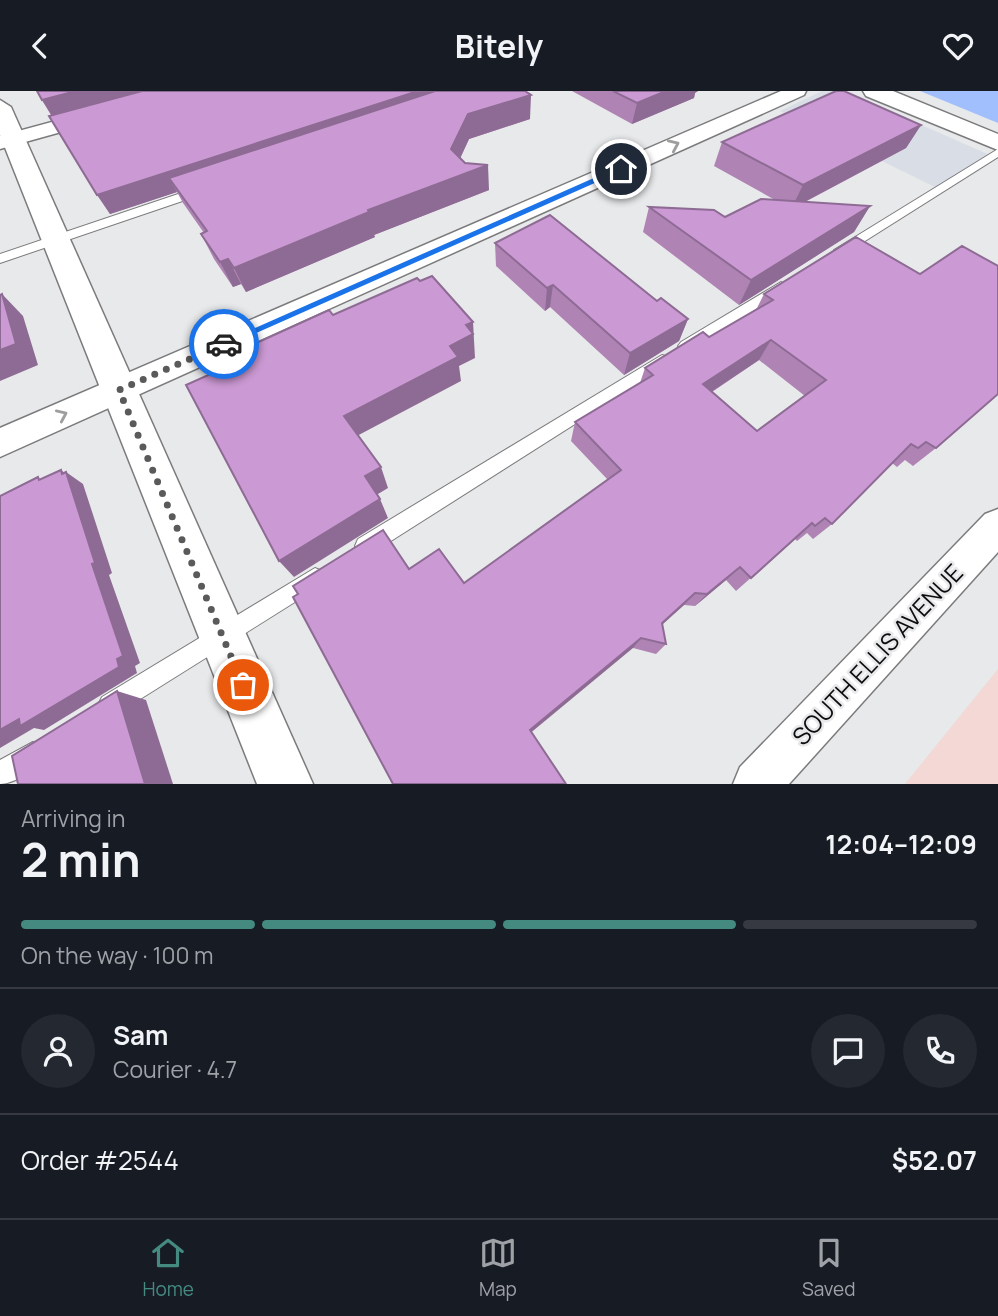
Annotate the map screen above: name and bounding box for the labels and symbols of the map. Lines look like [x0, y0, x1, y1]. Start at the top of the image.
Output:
pin [591, 139, 651, 199]
one-way arrow [667, 139, 679, 153]
courier [189, 309, 259, 379]
one-way arrow [55, 409, 68, 423]
street label: SOUTH ELLIS AVENUE [784, 556, 970, 752]
pin [213, 655, 273, 715]

